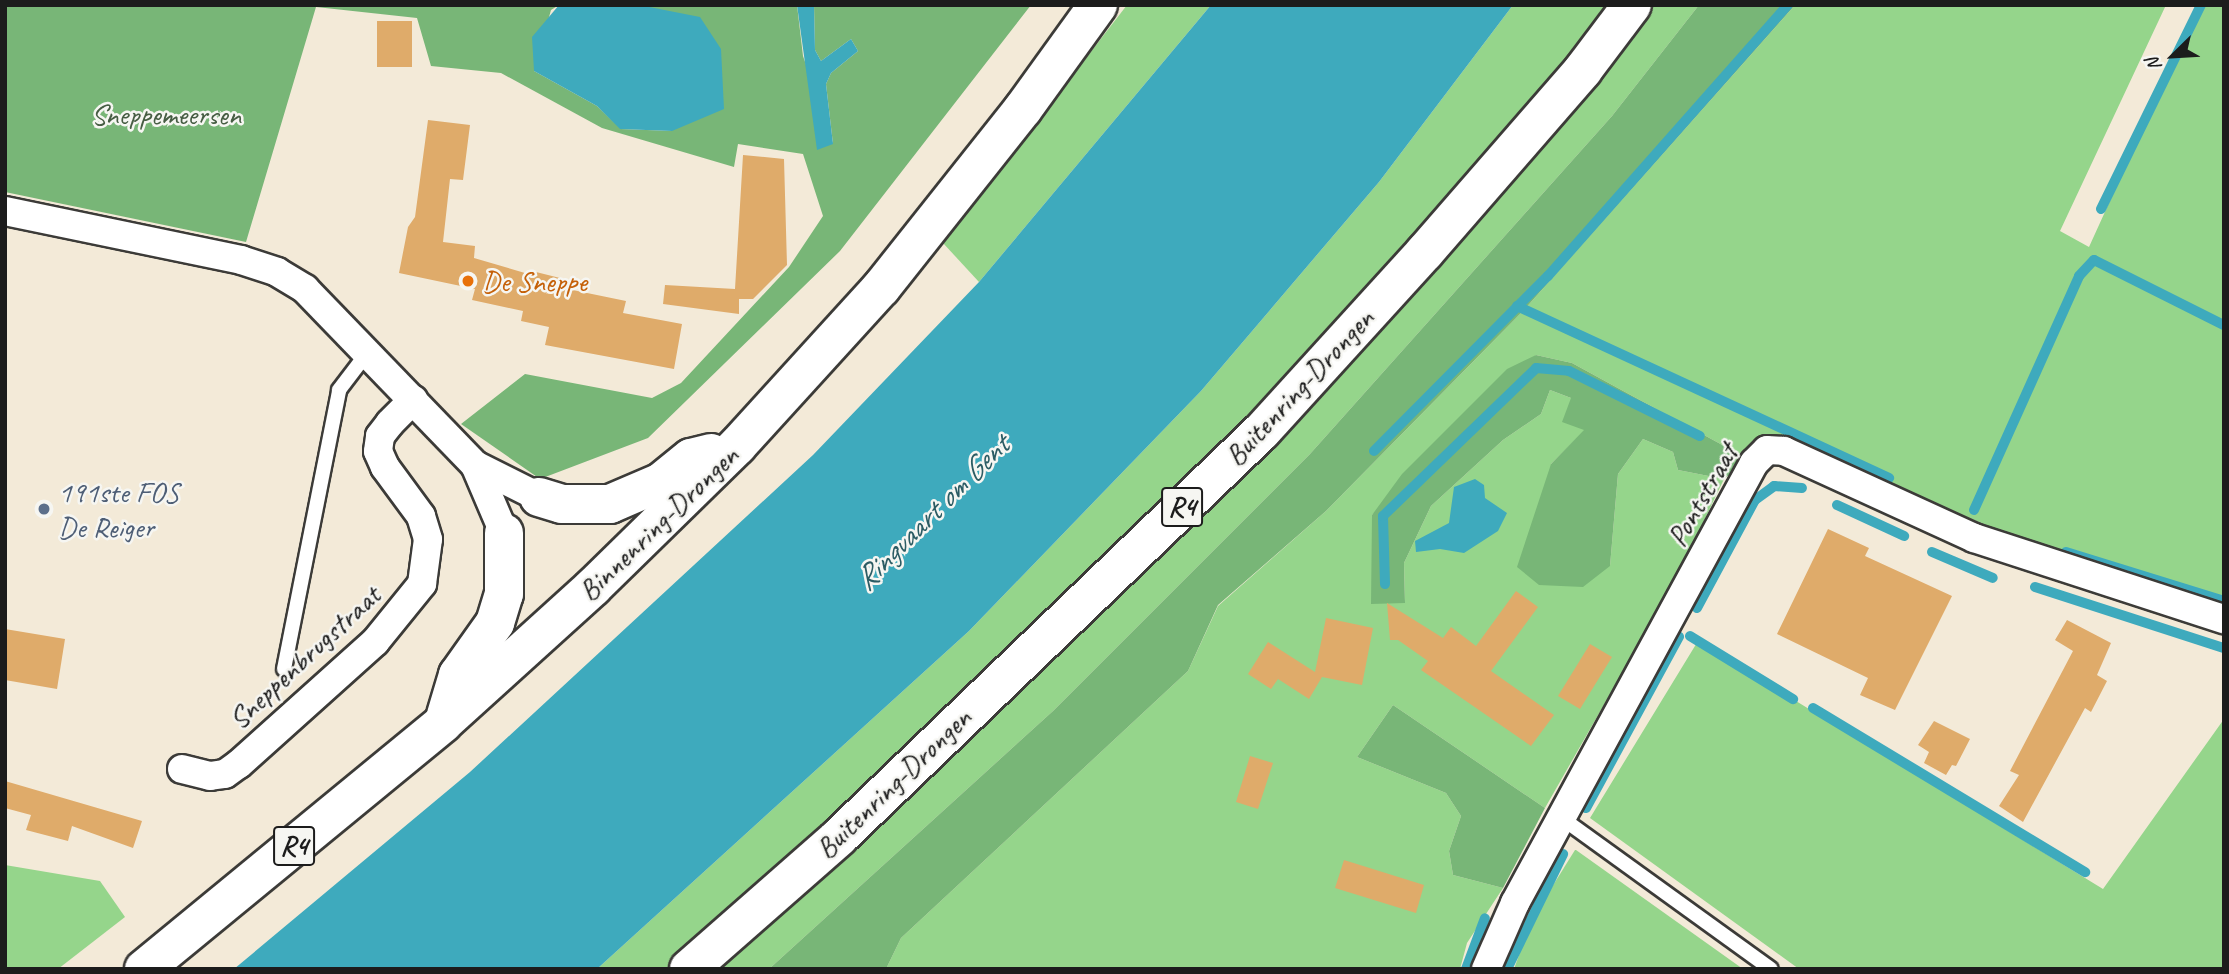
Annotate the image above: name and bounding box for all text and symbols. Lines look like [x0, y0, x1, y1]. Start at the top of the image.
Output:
north arrow [2138, 21, 2208, 91]
text: N [2140, 54, 2167, 75]
park label: Sneppemeersen [91, 96, 241, 132]
place label: De Sneppe [482, 263, 586, 299]
marker: De Sneppe [460, 273, 476, 289]
street label: Buitenring-Drongen [1217, 301, 1381, 473]
water label: Ringvaart om Gent [847, 428, 1017, 598]
street label: Pontstraat [1658, 437, 1746, 553]
street label: Binnenring-Drongen [570, 438, 746, 608]
place label: 191ste FOS De Reiger [58, 474, 179, 544]
road number: R4 [1161, 482, 1203, 532]
marker: 191ste FOS De Reiger [36, 501, 52, 517]
street label: Sneppenbrugstraat [221, 577, 387, 737]
street label: Buitenring-Drongen [808, 700, 978, 866]
road number: R4 [273, 822, 315, 870]

